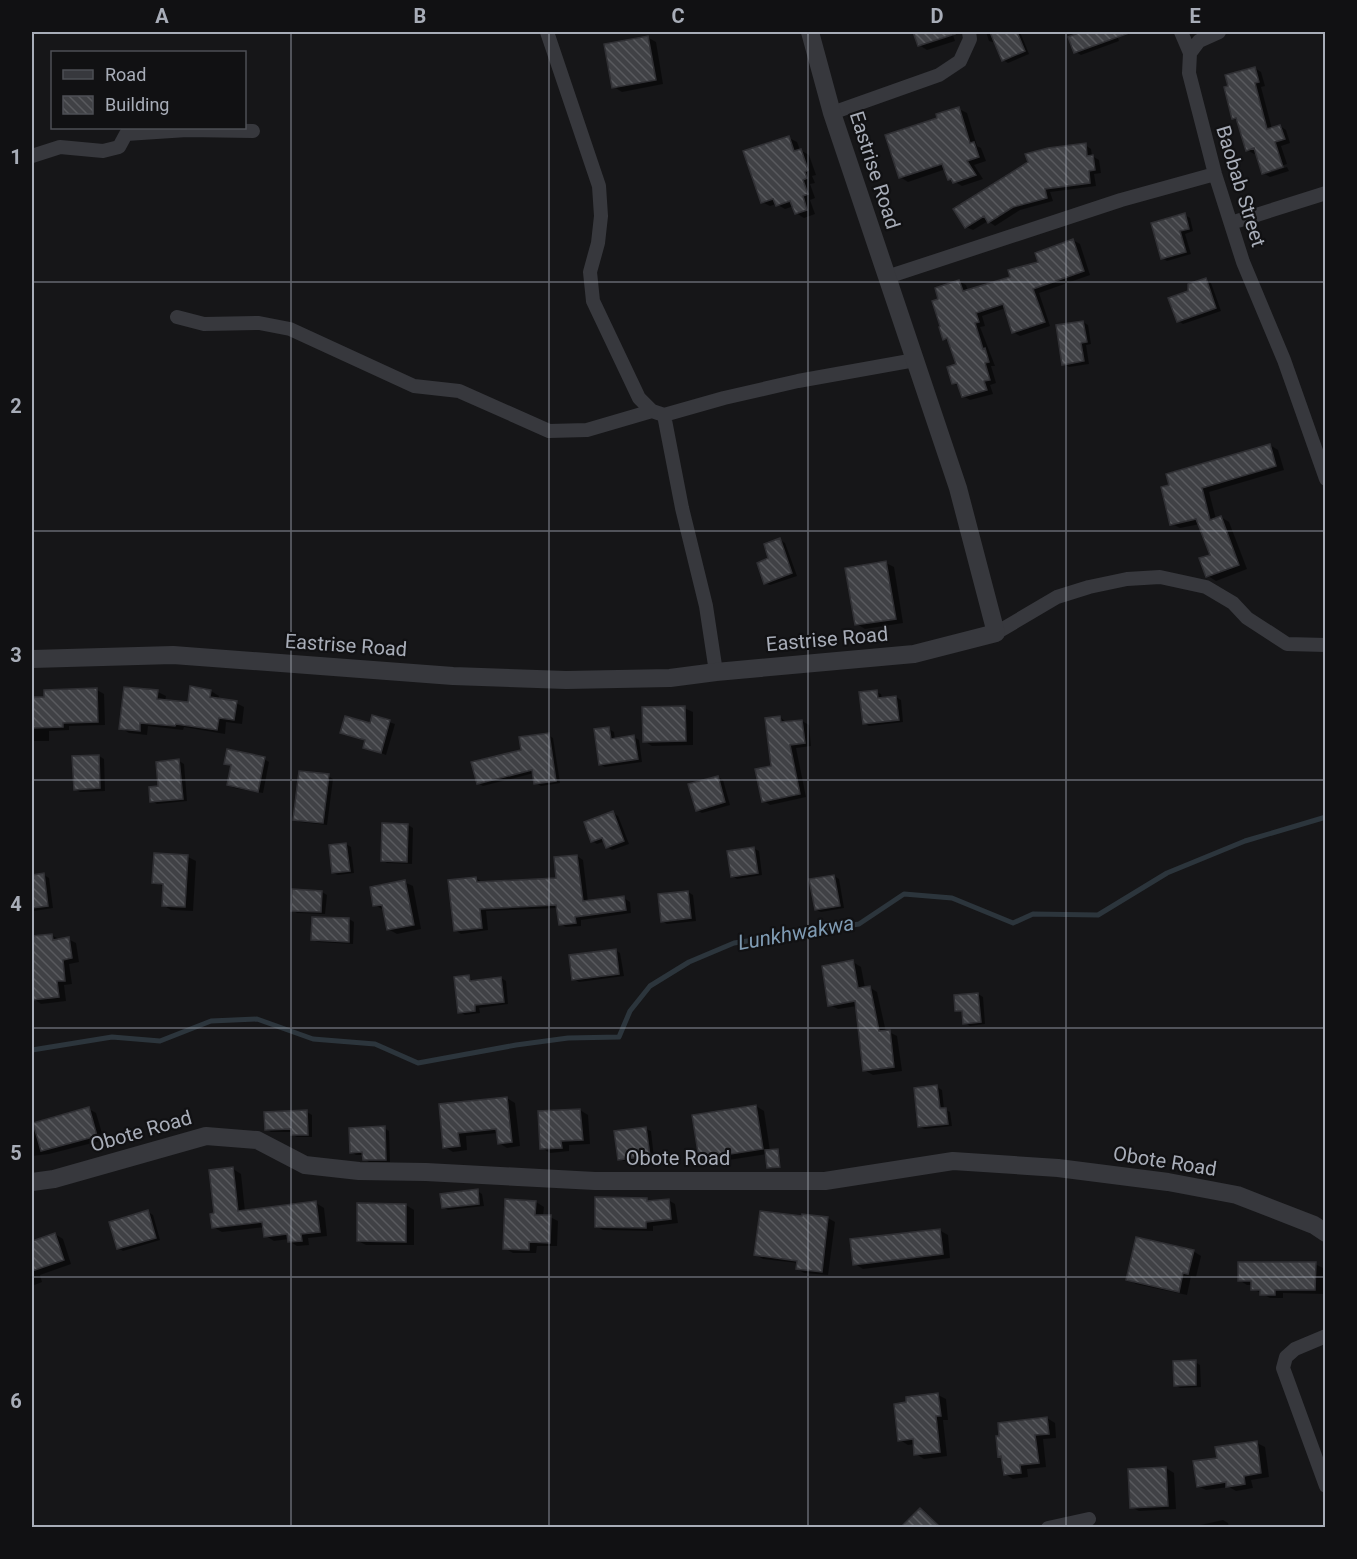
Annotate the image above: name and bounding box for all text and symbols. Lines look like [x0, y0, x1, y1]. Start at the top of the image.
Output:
text: A [155, 4, 169, 28]
text: B [414, 4, 426, 28]
text: C [671, 4, 685, 28]
text: D [931, 4, 944, 28]
text: E [1189, 4, 1201, 28]
legend [51, 51, 246, 129]
text: Road [105, 64, 146, 85]
text: Building [105, 94, 169, 115]
street label: Eastrise Road [845, 108, 905, 232]
street label: Baobab Street [1211, 122, 1271, 250]
text: 1 [10, 145, 22, 169]
text: 2 [10, 394, 22, 418]
street label: Eastrise Road [765, 622, 889, 656]
street label: Eastrise Road [284, 629, 408, 661]
text: 3 [10, 643, 22, 667]
text: 4 [10, 892, 22, 916]
water label: Lunkhwakwa [736, 911, 856, 955]
street label: Obote Road [88, 1105, 194, 1157]
text: 5 [10, 1141, 22, 1165]
street label: Obote Road [1112, 1141, 1218, 1181]
street label: Obote Road [626, 1146, 730, 1170]
text: 6 [10, 1389, 22, 1413]

